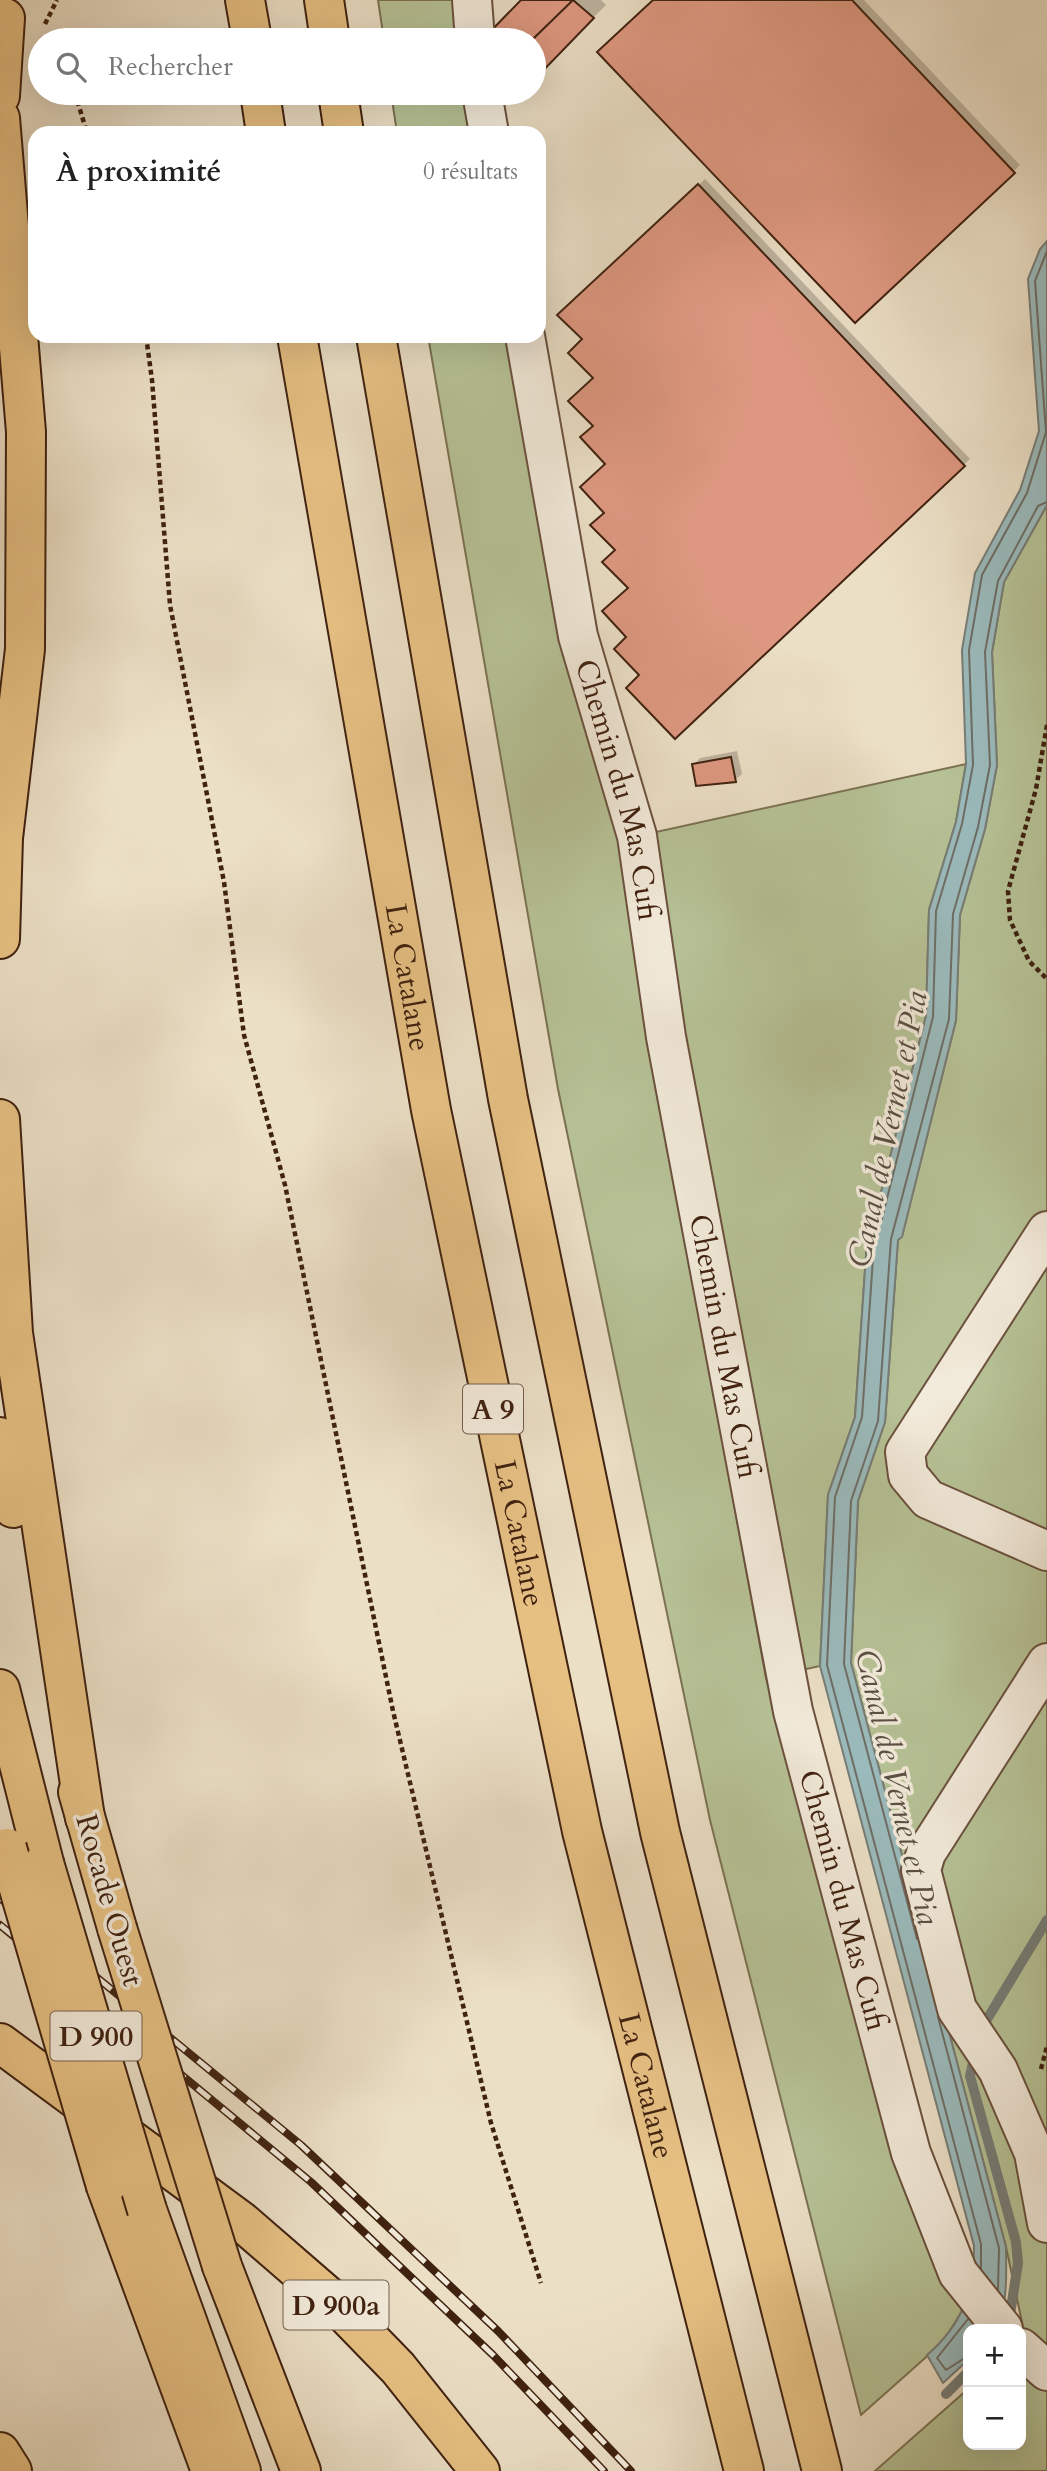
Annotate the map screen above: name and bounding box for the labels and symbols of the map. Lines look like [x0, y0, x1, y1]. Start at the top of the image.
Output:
street label: Chemin du Mas Cufi [565, 655, 669, 923]
street label: La Catalane [375, 901, 440, 1054]
water label: Canal de Vernet et Pia [837, 987, 939, 1272]
street label: Chemin du Mas Cufi [679, 1211, 769, 1482]
road number: A 9 [463, 1384, 523, 1434]
street label: La Catalane [484, 1456, 554, 1610]
water label: Canal de Vernet et Pia [844, 1645, 950, 1929]
street label: Chemin du Mas Cufi [789, 1766, 897, 2035]
street label: Rocade Ouest [65, 1809, 154, 1991]
street label: La Catalane [608, 2009, 684, 2163]
road number: D 900 [50, 2011, 142, 2060]
road number: D 900a [284, 2280, 388, 2330]

